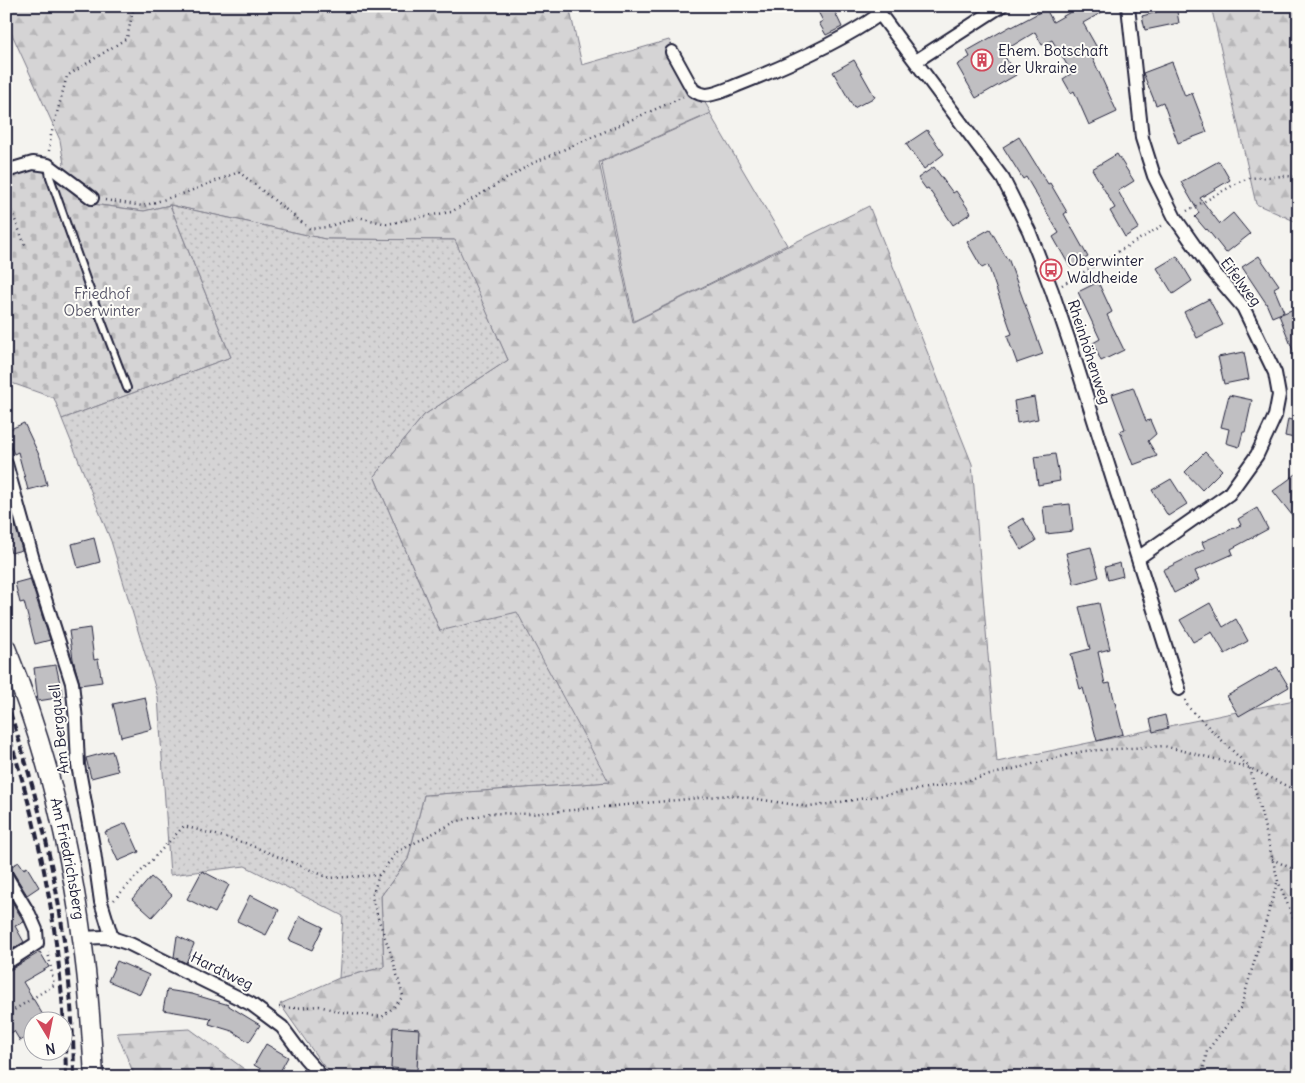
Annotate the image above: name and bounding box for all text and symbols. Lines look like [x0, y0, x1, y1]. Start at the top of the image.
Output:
place label: Ehem. Botschaft der Ukraine [998, 41, 1108, 77]
building icon: Ehem. Botschaft der Ukraine [970, 48, 994, 72]
place label: Oberwinter Waldheide [1067, 251, 1144, 287]
street label: Eifelweg [1217, 253, 1266, 310]
bus stop icon: Oberwinter Waldheide [1039, 258, 1063, 282]
park label: Friedhof Oberwinter [64, 284, 140, 320]
street label: Rheinhöhenweg [1064, 297, 1115, 407]
street label: Am Bergquell [44, 683, 73, 775]
street label: Am Friedrichsberg [46, 796, 89, 921]
street label: Hardtweg [188, 947, 257, 994]
north arrow [22, 1010, 72, 1060]
text: N [44, 1039, 57, 1059]

